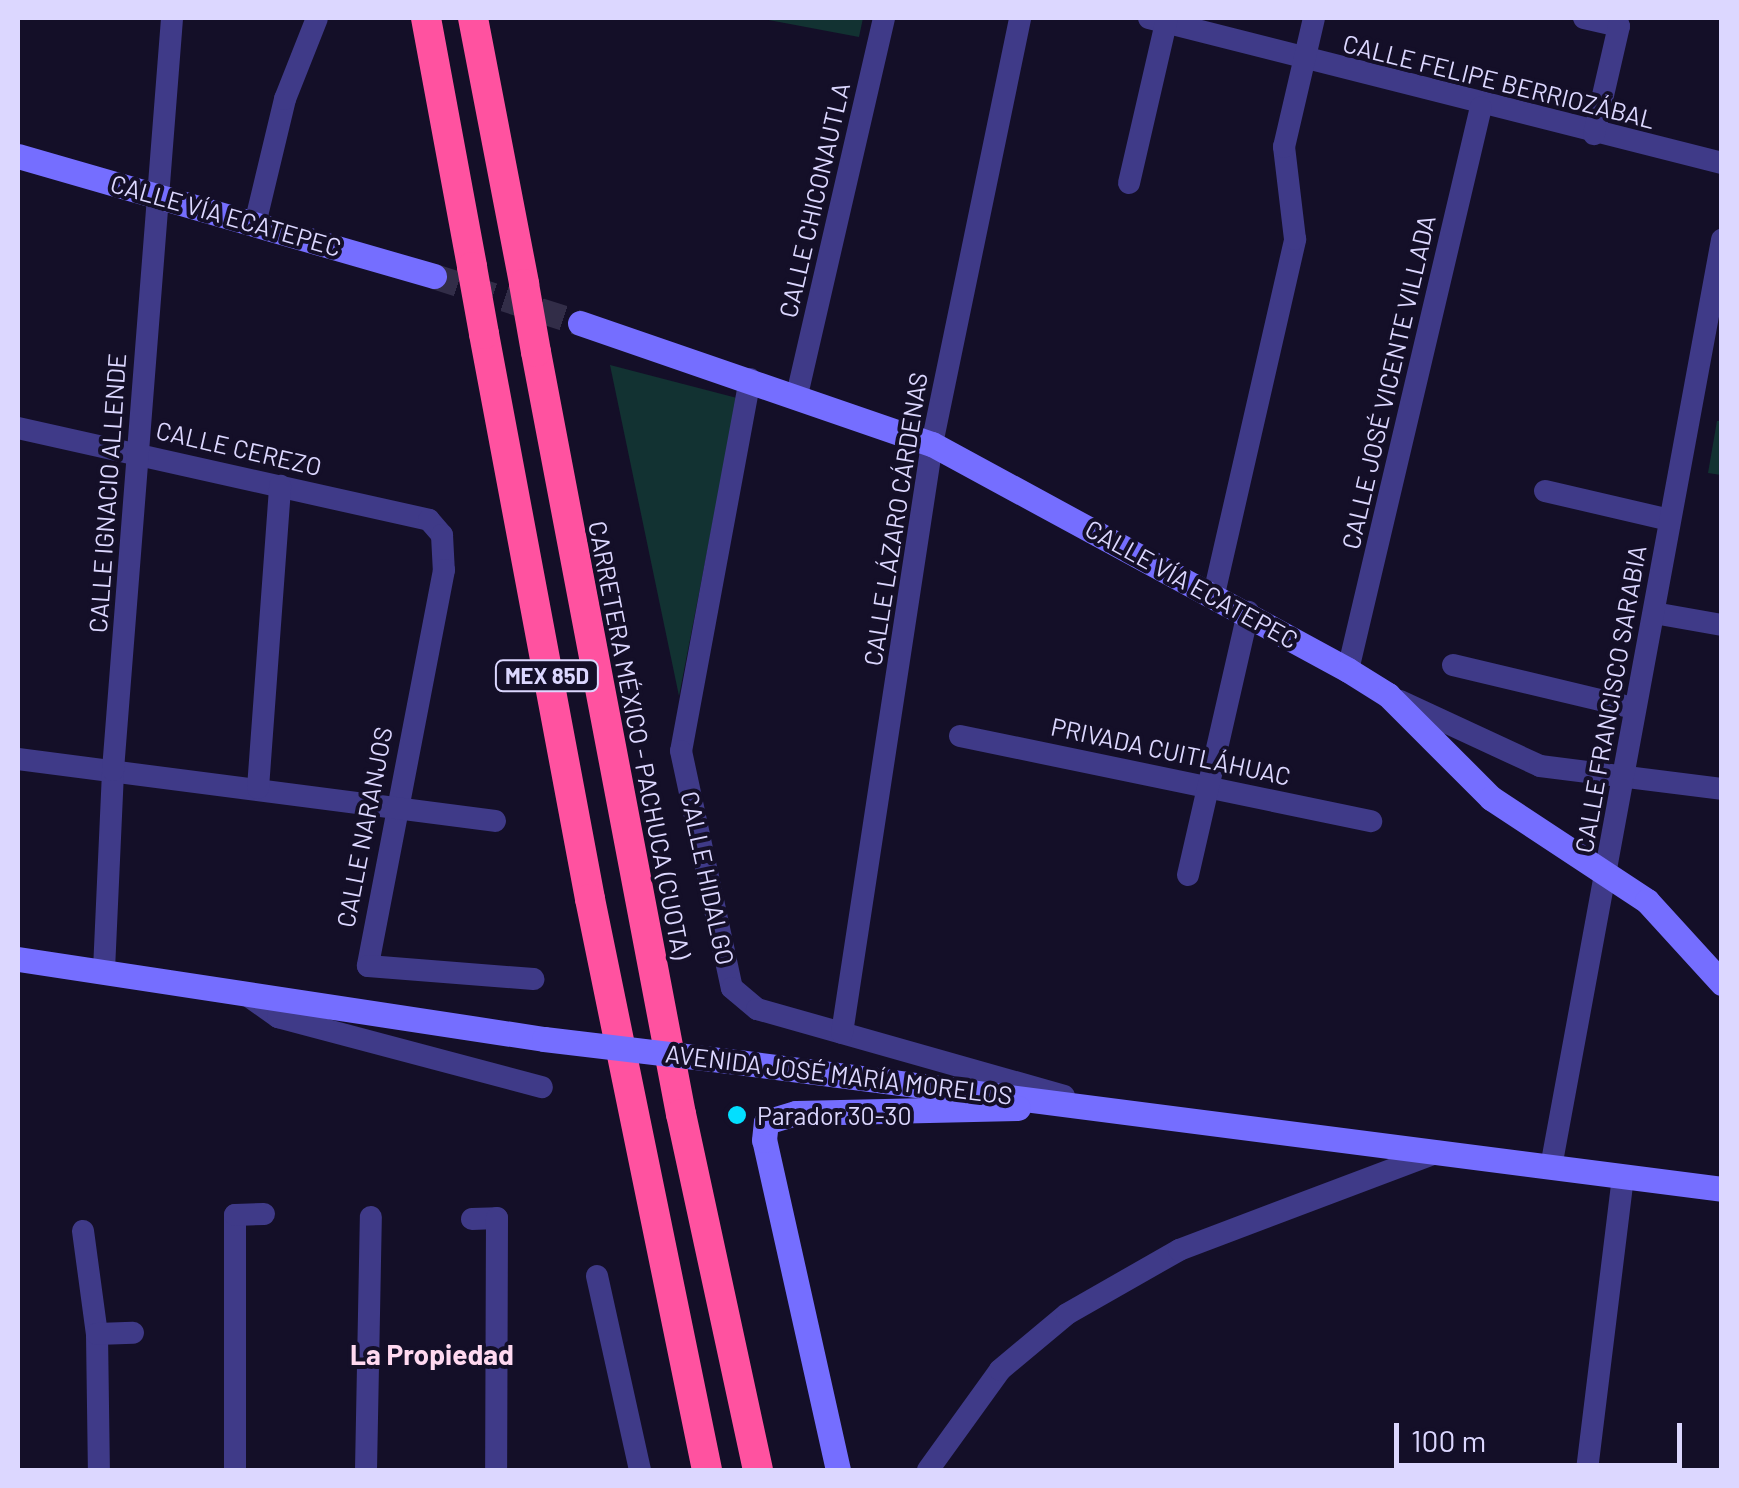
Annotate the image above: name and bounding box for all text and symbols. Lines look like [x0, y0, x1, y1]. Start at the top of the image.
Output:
street label: CALLE FELIPE BERRIOZÁBAL [1340, 28, 1658, 134]
street label: CALLE CHICONAUTLA [772, 80, 856, 320]
street label: CALLE VÍA ECATEPEC [107, 168, 345, 262]
street label: CALLE JOSÉ VICENTE VILLADA [1335, 212, 1441, 552]
street label: CALLE IGNACIO ALLENDE [82, 352, 132, 634]
street label: CALLE LÁZARO CÁRDENAS [857, 370, 933, 668]
street label: CALLE CEREZO [153, 414, 325, 482]
street label: CALLE VÍA ECATEPEC [1080, 513, 1304, 655]
street label: CARRETERA MÉXICO - PACHUCA (CUOTA) [583, 518, 697, 962]
street label: CALLE FRANCISCO SARABIA [1568, 543, 1652, 855]
road number: MEX 85D [494, 659, 600, 693]
street label: PRIVADA CUITLÁHUAC [1048, 711, 1294, 791]
street label: CALLE NARANJOS [330, 724, 398, 930]
street label: CALLE HIDALGO [675, 788, 741, 968]
street label: AVENIDA JOSÉ MARÍA MORELOS [664, 1038, 1014, 1110]
place label: Parador 30-30 [757, 1100, 912, 1130]
marker: Parador 30-30 [726, 1104, 748, 1126]
district label: La Propiedad [350, 1337, 514, 1371]
scale bar [1399, 1403, 1686, 1465]
text: 100 m [1411, 1422, 1486, 1458]

